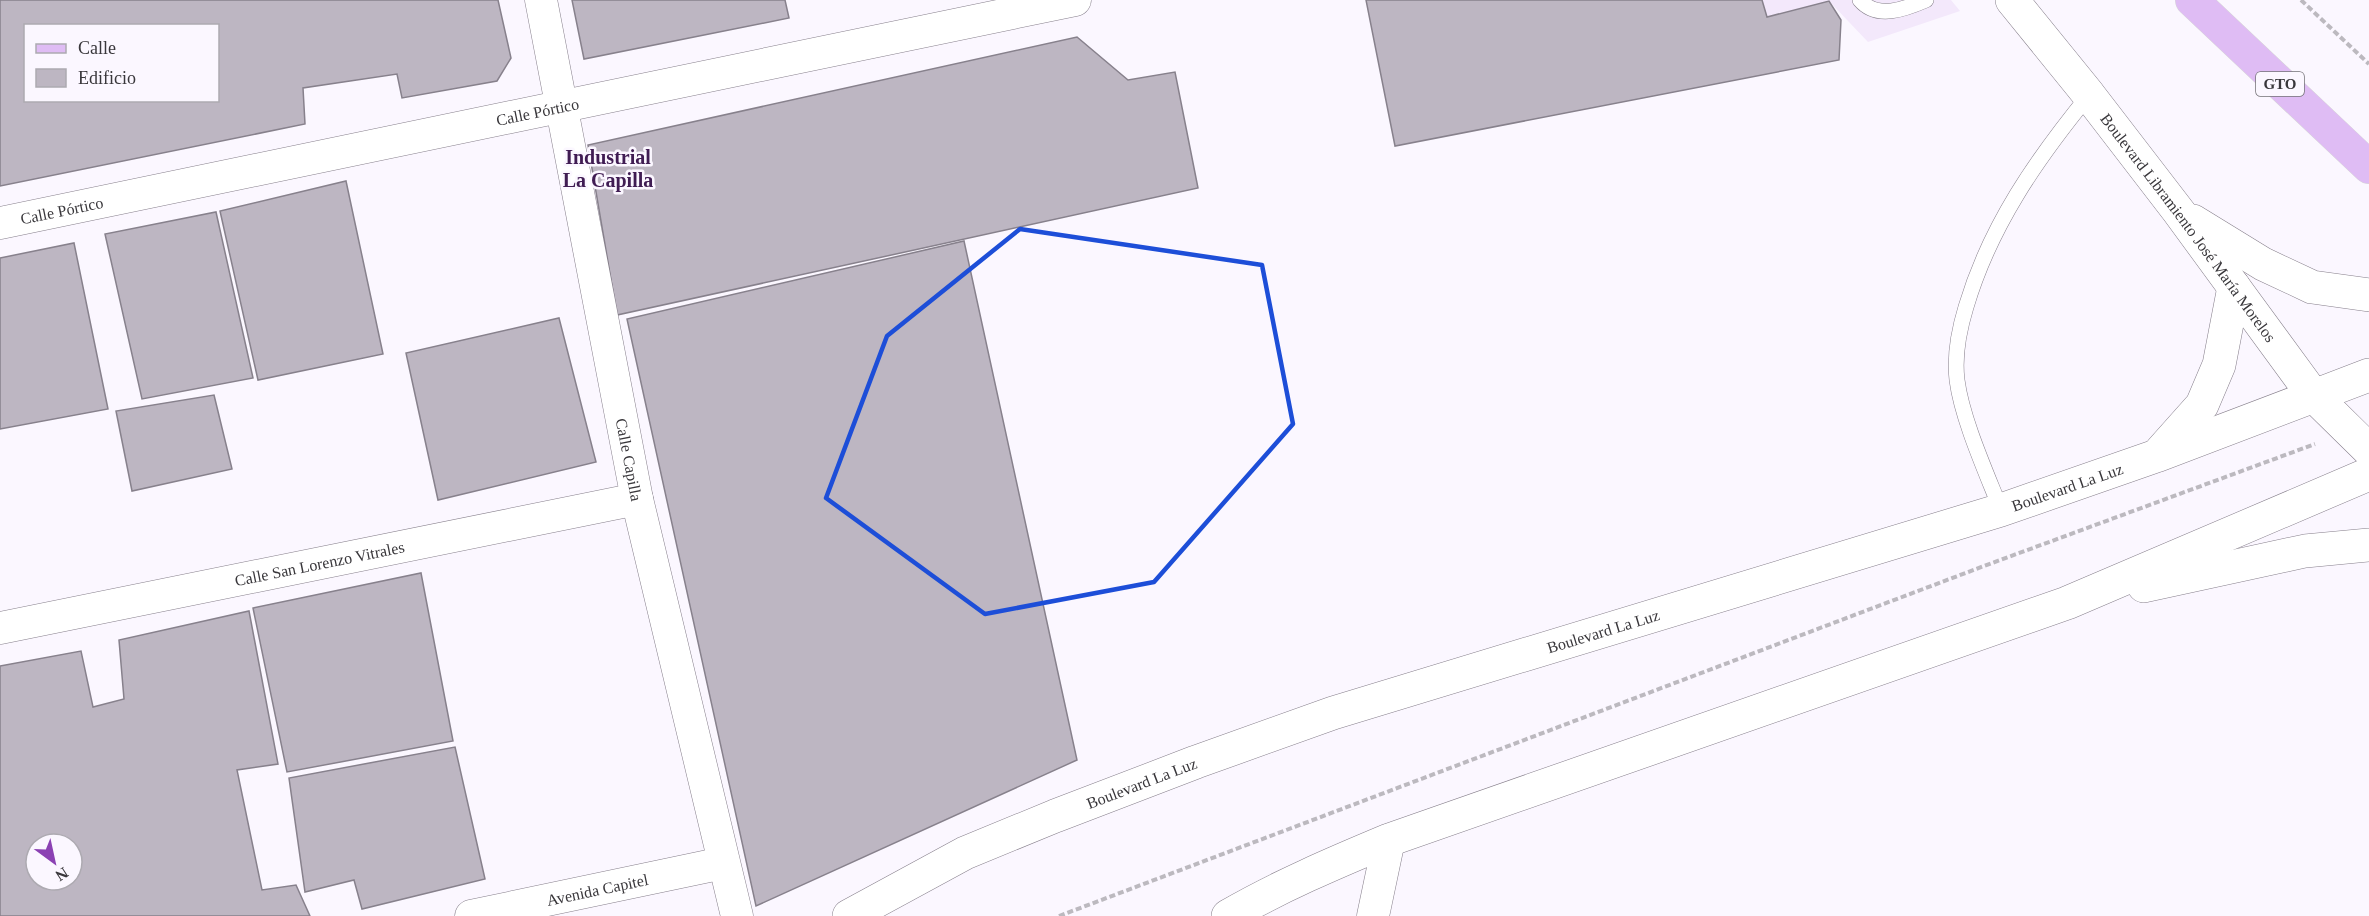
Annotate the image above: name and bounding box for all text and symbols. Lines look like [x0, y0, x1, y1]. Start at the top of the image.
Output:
legend [24, 24, 219, 102]
text: Calle [78, 38, 116, 58]
text: Edificio [78, 68, 136, 88]
road number: GTO [2256, 72, 2304, 96]
street label: Calle Pórtico [495, 95, 581, 129]
street label: Boulevard Libramiento José María Morelos [2097, 110, 2279, 345]
district label: Industrial La Capilla [563, 146, 653, 192]
street label: Calle Pórtico [19, 194, 105, 228]
street label: Calle Capilla [613, 417, 645, 503]
street label: Boulevard La Luz [2010, 460, 2125, 515]
street label: Calle San Lorenzo Vitrales [233, 538, 406, 589]
street label: Boulevard La Luz [1545, 606, 1661, 656]
street label: Boulevard La Luz [1084, 755, 1199, 812]
north arrow [24, 832, 84, 892]
text: N [52, 864, 71, 885]
street label: Avenida Capitel [545, 871, 650, 909]

